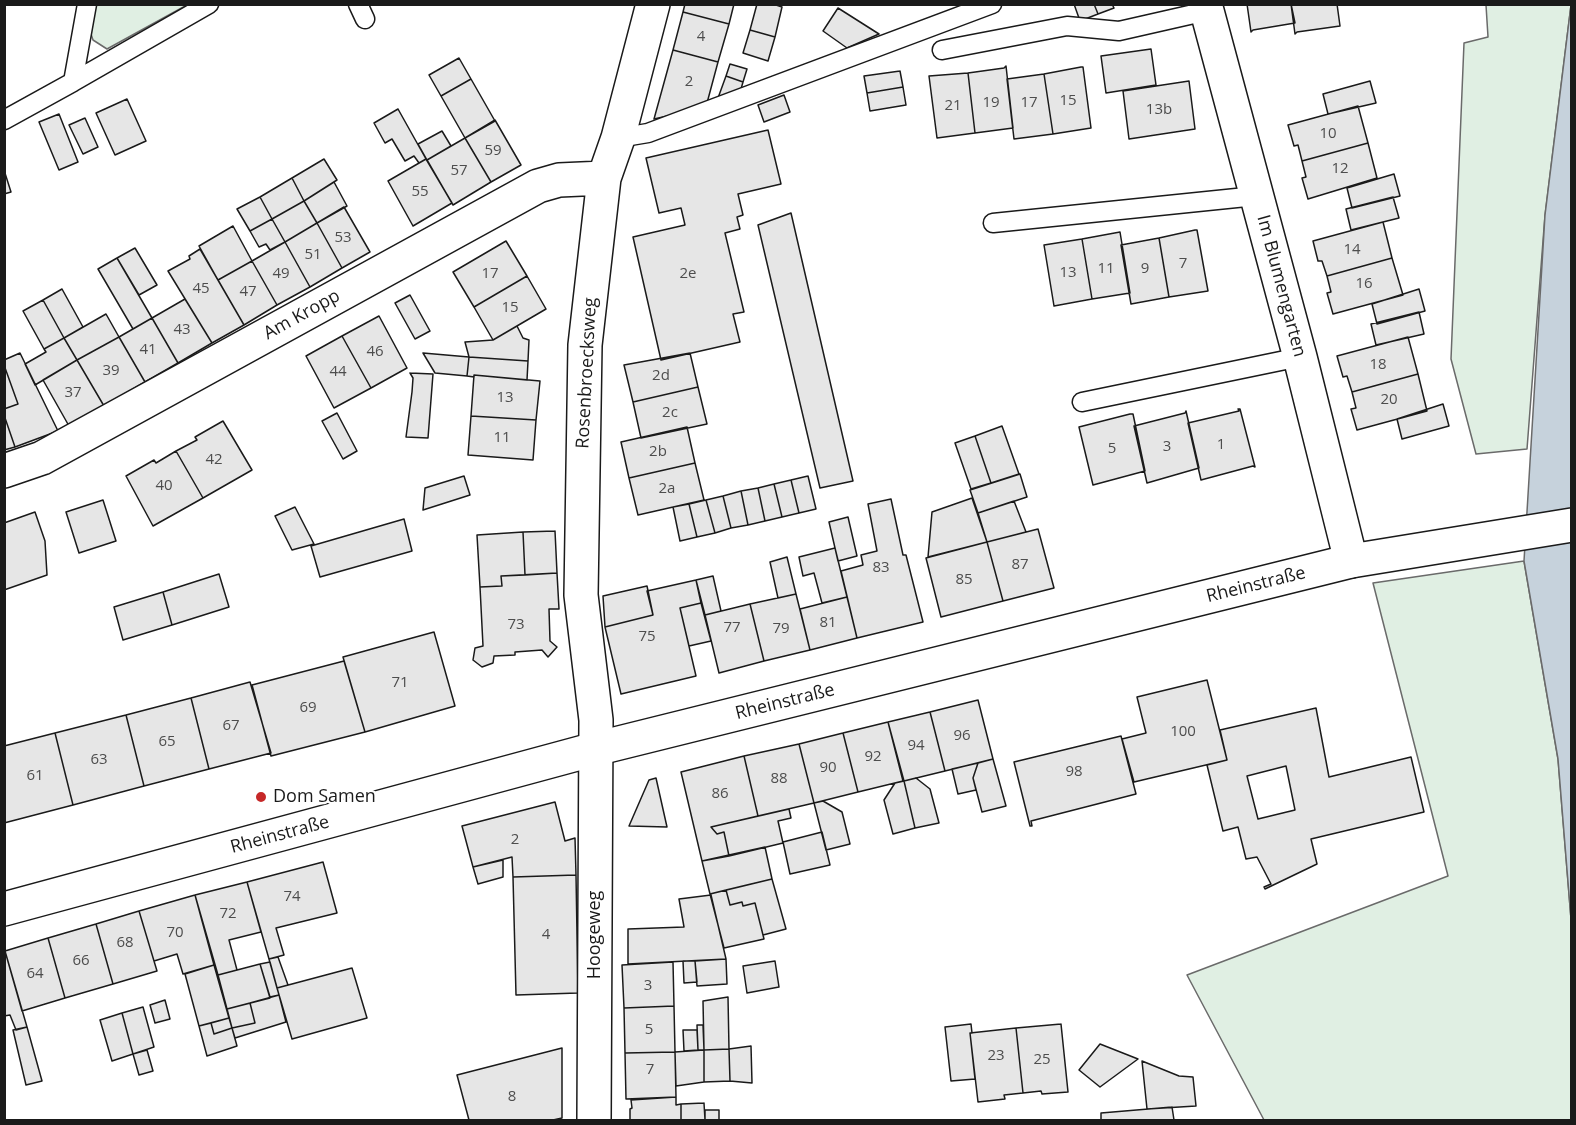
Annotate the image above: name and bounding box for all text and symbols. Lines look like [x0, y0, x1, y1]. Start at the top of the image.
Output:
house number: 4 [697, 28, 705, 46]
house number: 2 [685, 73, 693, 91]
house number: 15 [1059, 92, 1077, 110]
house number: 19 [982, 94, 1000, 112]
house number: 17 [1020, 94, 1038, 112]
house number: 21 [944, 97, 962, 115]
house number: 13b [1146, 101, 1172, 119]
house number: 10 [1319, 125, 1337, 143]
house number: 59 [484, 142, 502, 160]
house number: 12 [1331, 160, 1349, 178]
house number: 57 [450, 162, 468, 180]
house number: 55 [411, 183, 429, 201]
street label: Im Blumengarten [1252, 213, 1310, 359]
house number: 53 [334, 229, 352, 247]
house number: 14 [1343, 241, 1361, 259]
house number: 51 [304, 246, 322, 264]
house number: 7 [1179, 255, 1187, 273]
house number: 11 [1097, 260, 1115, 278]
house number: 9 [1141, 260, 1149, 278]
house number: 13 [1059, 264, 1077, 282]
house number: 49 [272, 265, 290, 283]
house number: 17 [481, 265, 499, 283]
house number: 2e [680, 265, 696, 283]
house number: 16 [1355, 275, 1373, 293]
house number: 45 [192, 280, 210, 298]
house number: 47 [239, 283, 257, 301]
street label: Am Kropp [260, 285, 344, 345]
street label: Rosenbroecksweg [572, 297, 602, 449]
house number: 15 [501, 299, 519, 317]
house number: 43 [173, 321, 191, 339]
house number: 41 [139, 341, 157, 359]
house number: 46 [366, 343, 384, 361]
house number: 18 [1369, 356, 1387, 374]
house number: 39 [102, 362, 120, 380]
house number: 44 [329, 363, 347, 381]
house number: 2d [652, 367, 670, 385]
house number: 37 [64, 384, 82, 402]
house number: 13 [496, 389, 514, 407]
house number: 20 [1380, 391, 1398, 409]
house number: 2c [662, 404, 678, 422]
house number: 11 [493, 429, 511, 447]
house number: 1 [1217, 436, 1225, 454]
house number: 3 [1163, 438, 1171, 456]
house number: 5 [1108, 440, 1116, 458]
house number: 2b [649, 443, 667, 461]
house number: 42 [205, 451, 223, 469]
house number: 40 [155, 477, 173, 495]
house number: 2a [659, 480, 675, 498]
house number: 87 [1011, 556, 1029, 574]
house number: 83 [872, 559, 890, 577]
street label: Rheinstraße [1204, 562, 1308, 608]
house number: 85 [955, 571, 973, 589]
house number: 81 [819, 614, 837, 632]
house number: 73 [507, 616, 525, 634]
house number: 77 [723, 619, 741, 637]
house number: 79 [772, 620, 790, 638]
house number: 75 [638, 628, 656, 646]
house number: 71 [391, 674, 409, 692]
street label: Rheinstraße [733, 679, 837, 725]
house number: 69 [299, 699, 317, 717]
house number: 67 [222, 717, 240, 735]
house number: 100 [1170, 723, 1196, 741]
house number: 96 [953, 727, 971, 745]
house number: 65 [158, 733, 176, 751]
house number: 94 [907, 737, 925, 755]
house number: 92 [864, 748, 882, 766]
house number: 63 [90, 751, 108, 769]
house number: 90 [819, 759, 837, 777]
house number: 98 [1065, 763, 1083, 781]
house number: 61 [26, 767, 44, 785]
house number: 88 [770, 770, 788, 788]
house number: 86 [711, 785, 729, 803]
place label: Dom Samen [273, 786, 376, 808]
marker: Dom Samen [254, 790, 268, 804]
street label: Rheinstraße [228, 811, 332, 859]
house number: 2 [511, 831, 519, 849]
house number: 74 [283, 888, 301, 906]
street label: Hoogeweg [584, 891, 606, 979]
house number: 72 [219, 905, 237, 923]
house number: 70 [166, 924, 184, 942]
house number: 4 [542, 926, 550, 944]
house number: 68 [116, 934, 134, 952]
house number: 66 [72, 952, 90, 970]
house number: 64 [26, 965, 44, 983]
house number: 3 [644, 977, 652, 995]
house number: 5 [645, 1021, 653, 1039]
house number: 23 [987, 1047, 1005, 1065]
house number: 25 [1033, 1051, 1051, 1069]
house number: 7 [646, 1061, 654, 1079]
house number: 8 [508, 1088, 516, 1106]

